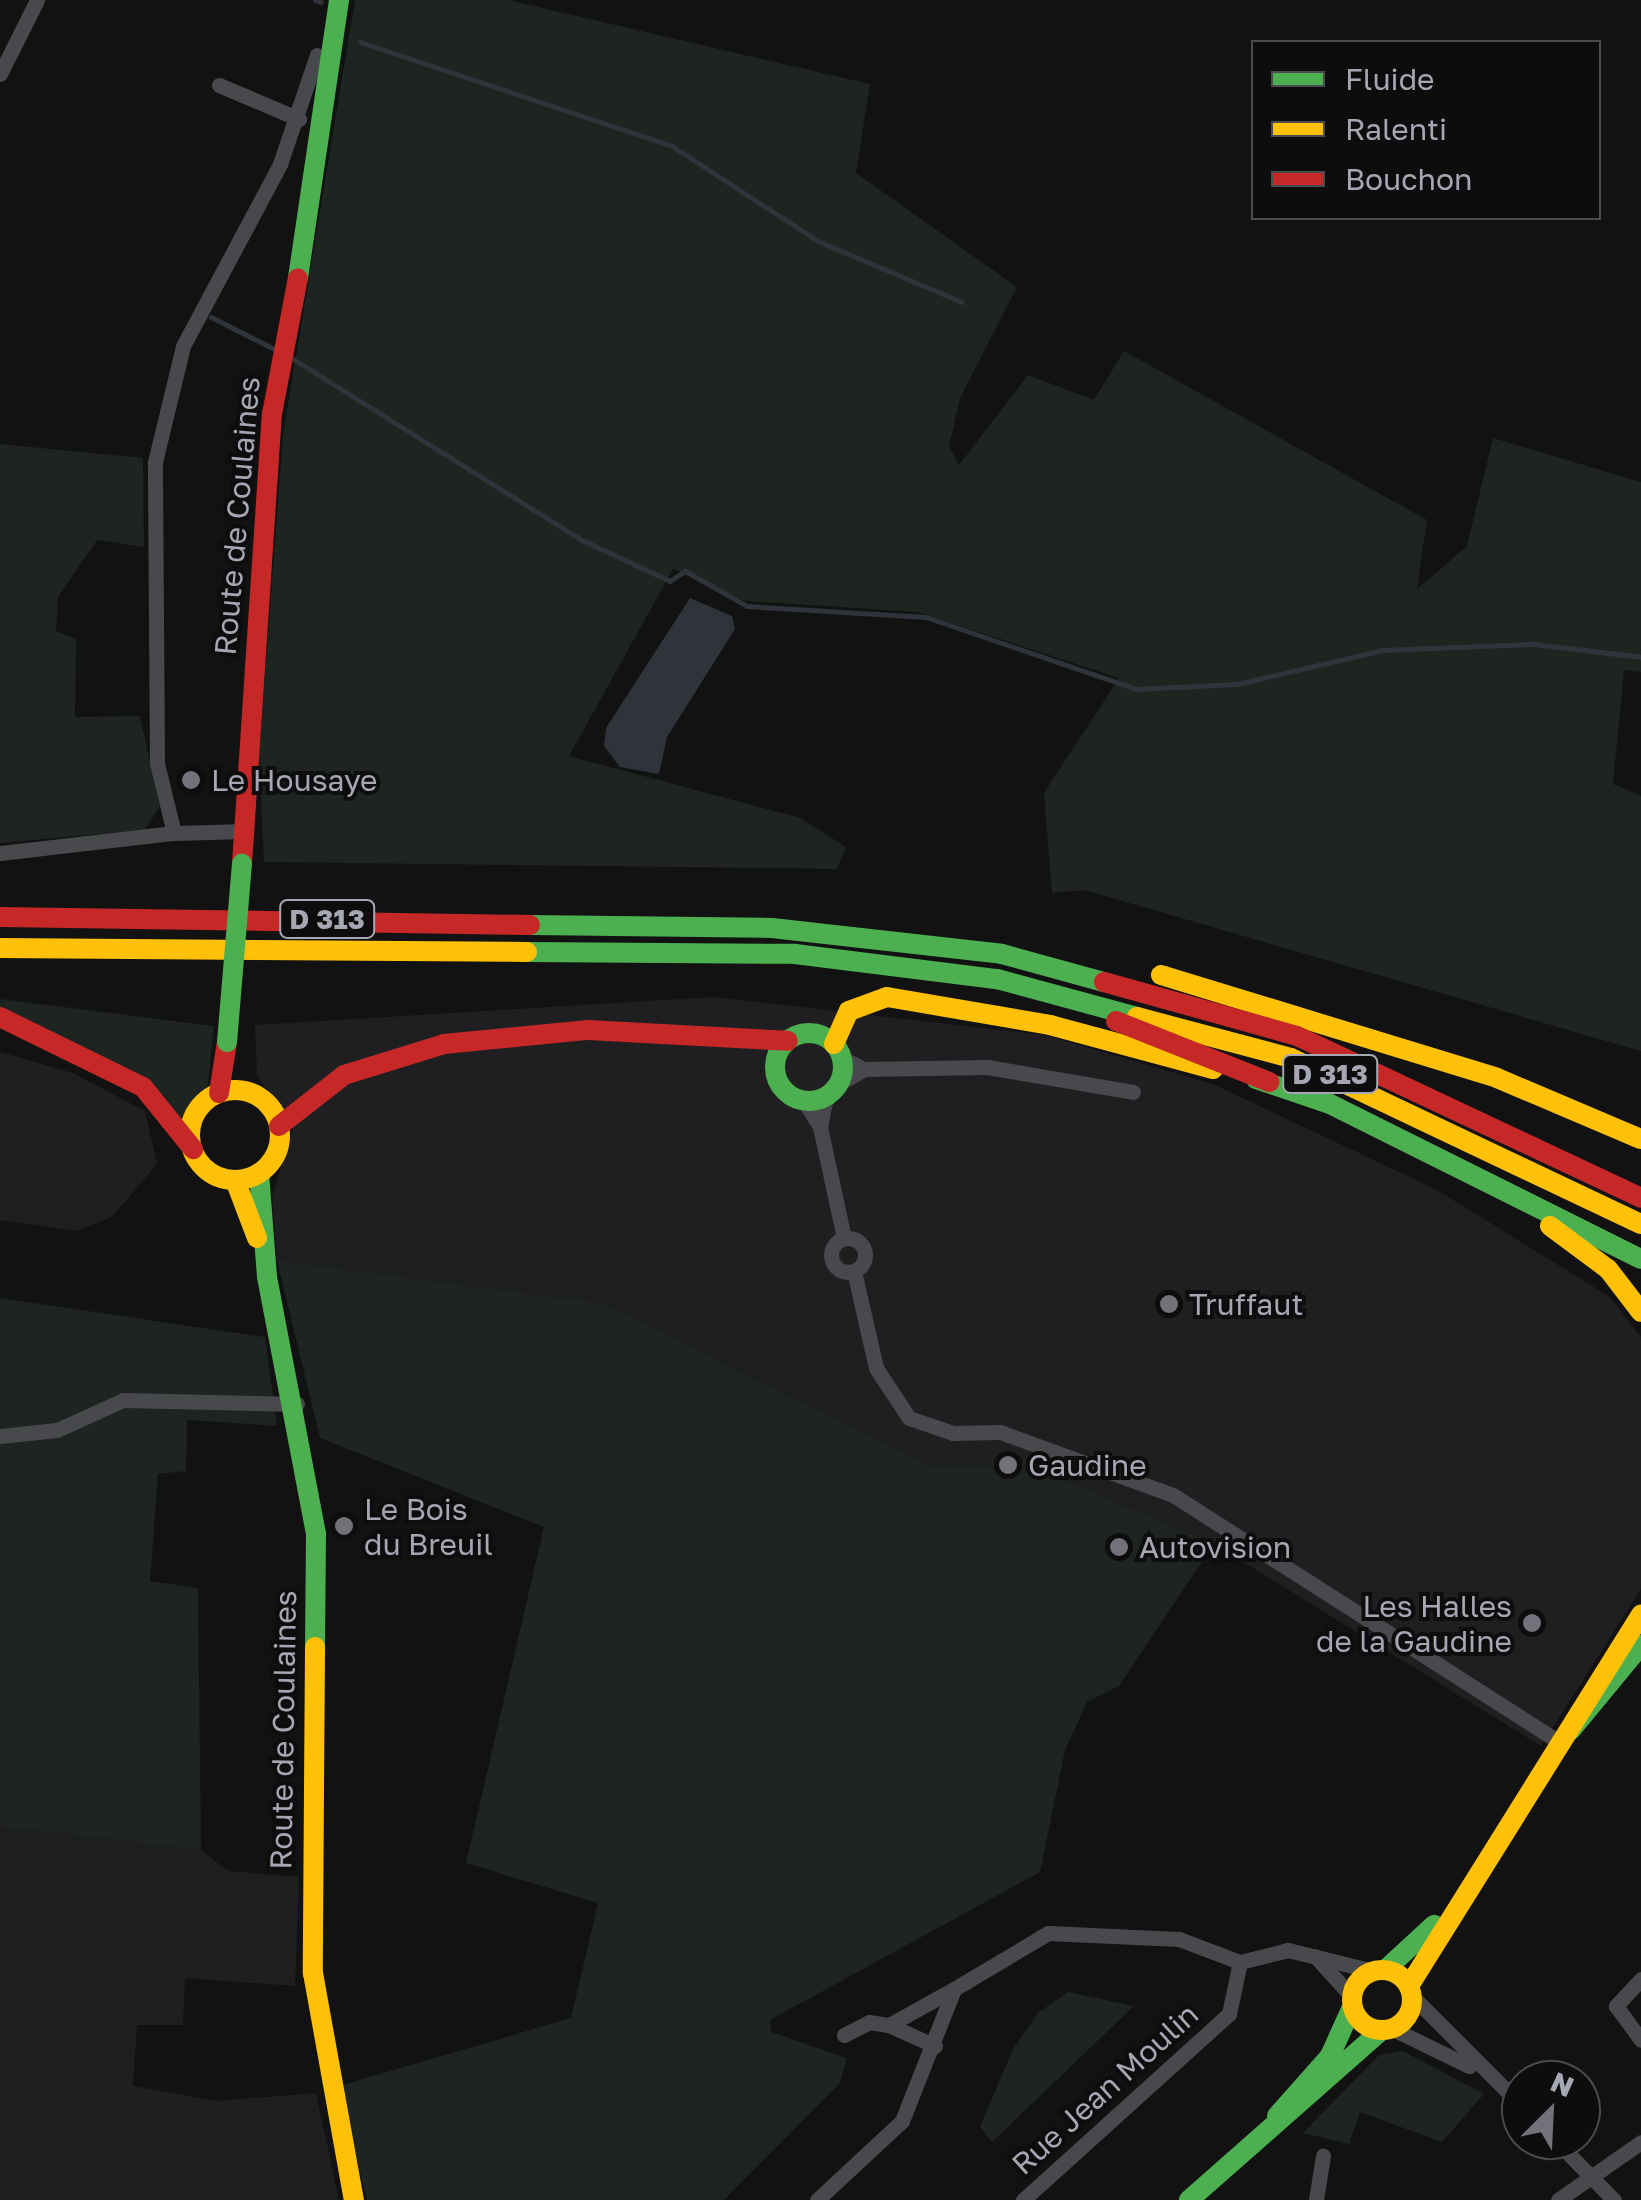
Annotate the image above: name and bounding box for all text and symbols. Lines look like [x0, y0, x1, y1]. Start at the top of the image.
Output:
legend [1251, 40, 1601, 220]
text: Fluide [1345, 61, 1435, 97]
text: Ralenti [1345, 111, 1447, 147]
text: Bouchon [1345, 161, 1473, 197]
street label: Route de Coulaines [207, 375, 267, 657]
place label: Le Housaye [211, 762, 377, 798]
marker: Le Housaye [180, 769, 202, 791]
road number: D 313 [277, 896, 377, 942]
road number: D 313 [1280, 1051, 1380, 1097]
place label: Truffaut [1189, 1286, 1303, 1322]
marker: Truffaut [1158, 1293, 1180, 1315]
place label: Gaudine [1028, 1447, 1147, 1483]
marker: Gaudine [997, 1454, 1019, 1476]
place label: Le Bois du Breuil [364, 1491, 493, 1562]
marker: Le Bois du Breuil [333, 1515, 355, 1537]
place label: Autovision [1139, 1529, 1291, 1565]
marker: Autovision [1108, 1536, 1130, 1558]
place label: Les Halles de la Gaudine [1316, 1588, 1512, 1658]
street label: Route de Coulaines [263, 1590, 303, 1870]
marker: Les Halles de la Gaudine [1521, 1612, 1543, 1634]
street label: Rue Jean Moulin [1005, 1996, 1205, 2182]
north arrow [1501, 2060, 1601, 2160]
text: N [1546, 2065, 1579, 2103]

